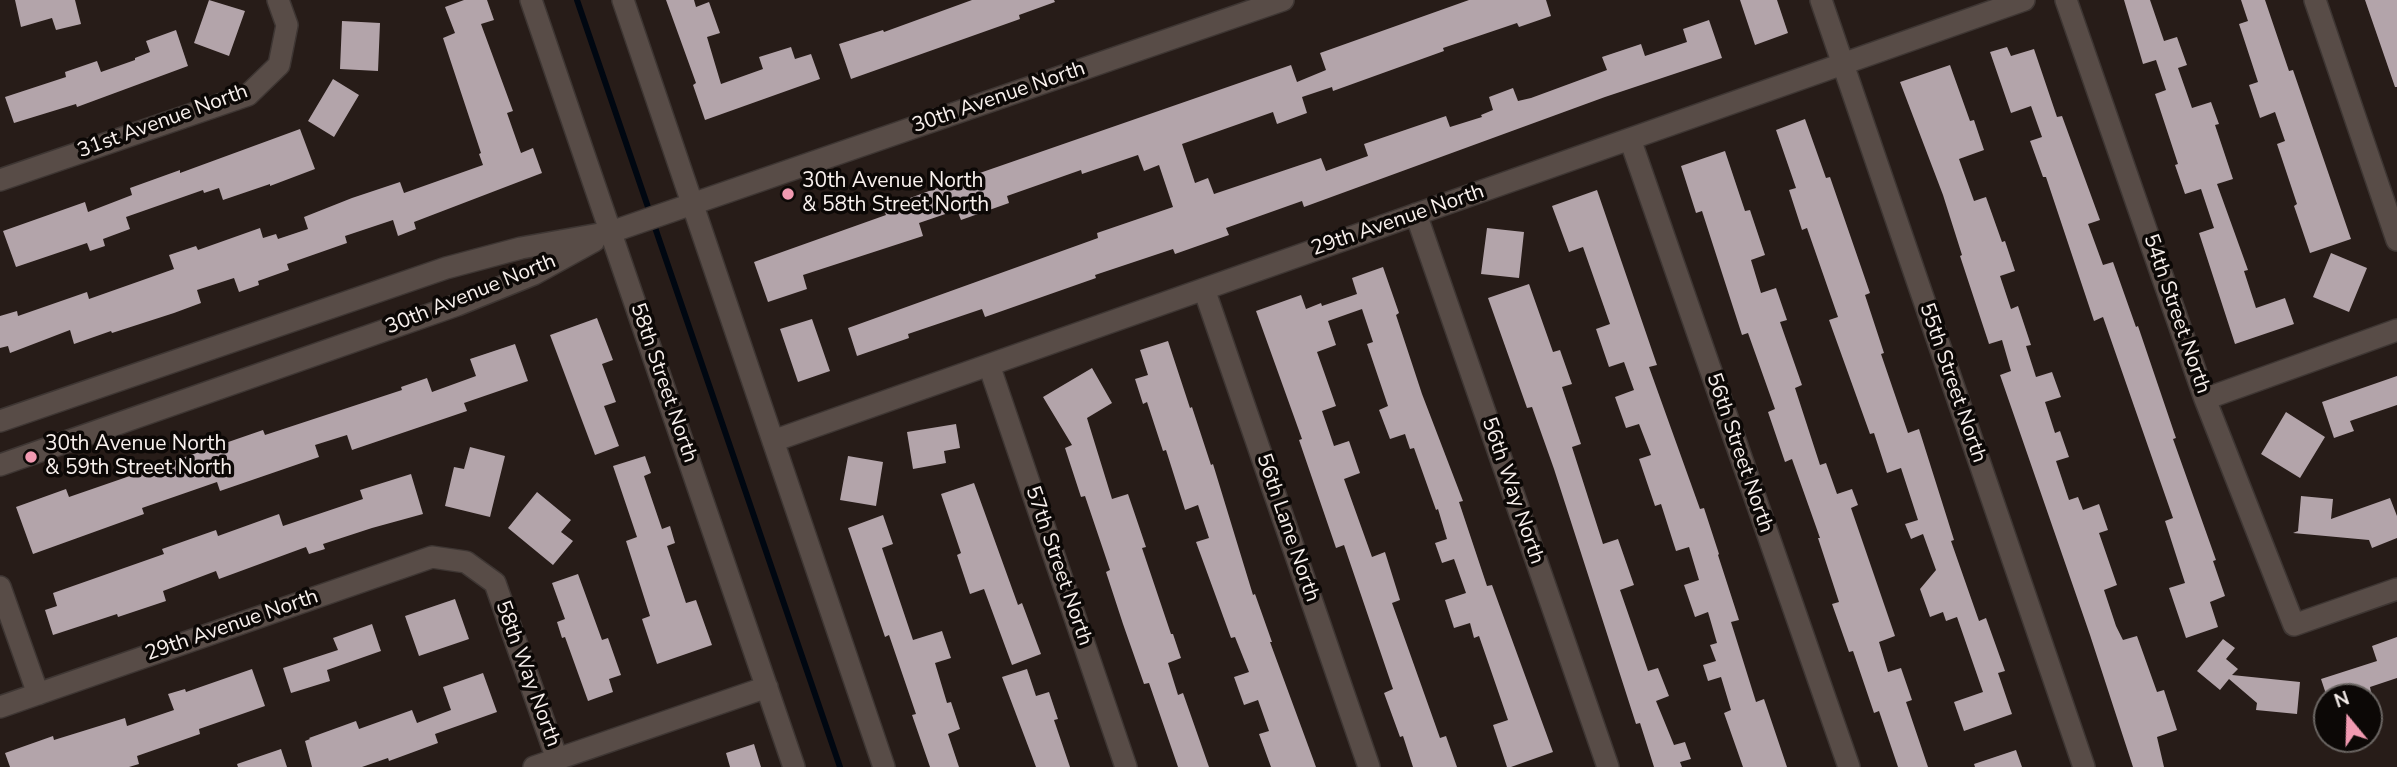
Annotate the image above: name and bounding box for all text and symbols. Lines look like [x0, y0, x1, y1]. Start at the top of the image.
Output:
street label: 30th Avenue North [909, 57, 1089, 139]
street label: 31st Avenue North [74, 79, 252, 165]
place label: 30th Avenue North & 58th Street North [802, 169, 989, 219]
street label: 29th Avenue North [1308, 180, 1488, 262]
marker: 30th Avenue North & 58th Street North [780, 186, 796, 202]
street label: 54th Street North [2137, 231, 2215, 397]
street label: 30th Avenue North [382, 249, 560, 341]
street label: 58th Street North [624, 300, 702, 466]
street label: 55th Street North [1913, 300, 1991, 466]
street label: 56th Street North [1700, 370, 1778, 536]
street label: 56th Way North [1475, 414, 1549, 568]
place label: 30th Avenue North & 59th Street North [45, 432, 232, 482]
marker: 30th Avenue North & 59th Street North [23, 449, 39, 465]
street label: 56th Lane North [1250, 450, 1324, 606]
street label: 57th Street North [1019, 483, 1097, 649]
street label: 29th Avenue North [142, 585, 322, 667]
street label: 58th Way North [489, 598, 565, 750]
north arrow [2313, 683, 2383, 753]
text: N [2331, 685, 2353, 715]

